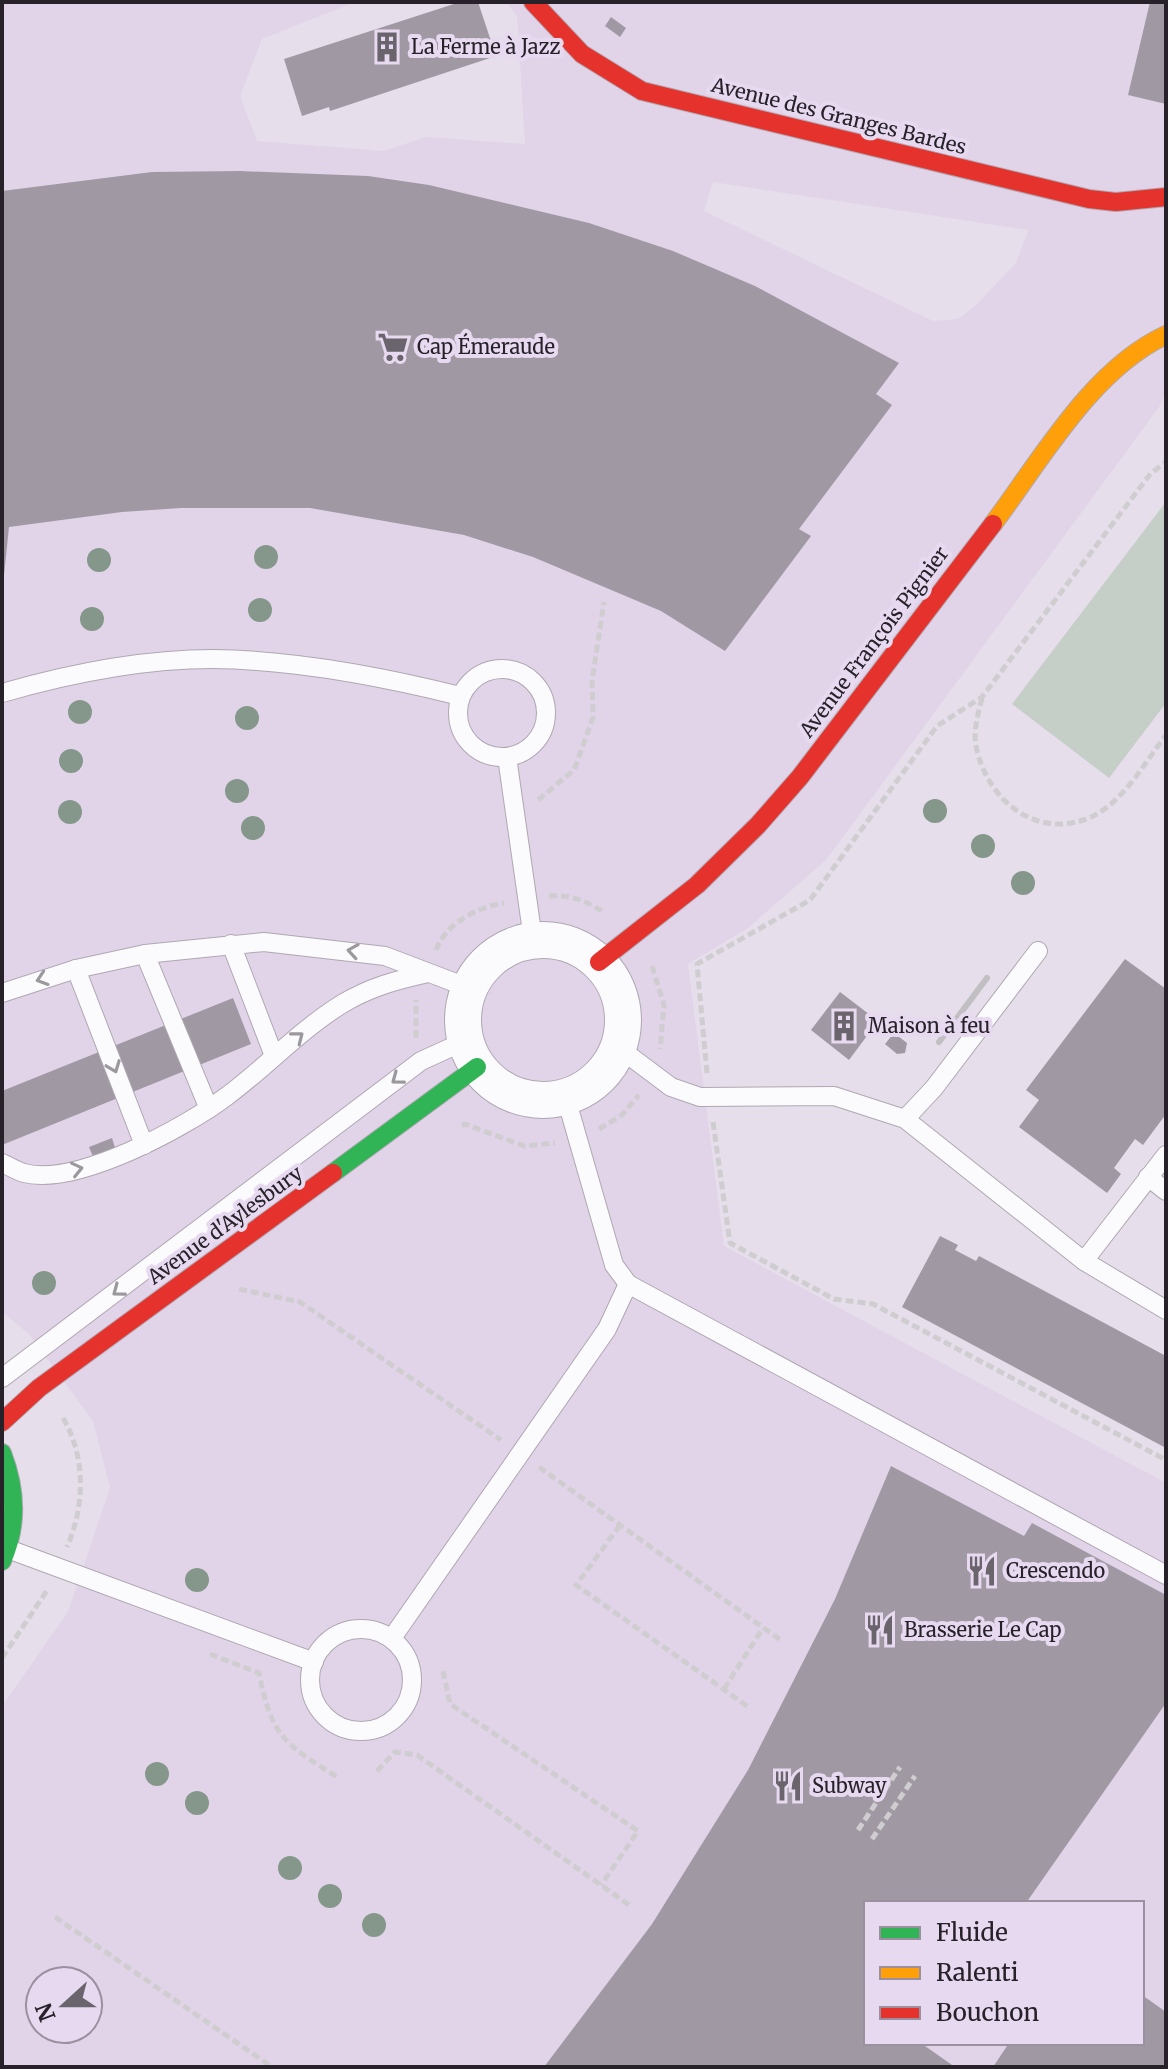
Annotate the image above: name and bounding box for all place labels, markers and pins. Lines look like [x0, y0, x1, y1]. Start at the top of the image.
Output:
building icon: La Ferme à Jazz [370, 30, 404, 64]
place label: La Ferme à Jazz [411, 34, 560, 59]
supermarket icon: Cap Émeraude [376, 330, 410, 364]
place label: Cap Émeraude [417, 332, 555, 359]
building icon: Maison à feu [827, 1009, 861, 1043]
place label: Maison à feu [868, 1013, 990, 1038]
restaurant icon: Crescendo [965, 1554, 999, 1588]
place label: Crescendo [1006, 1558, 1106, 1583]
restaurant icon: Brasserie Le Cap [863, 1613, 897, 1647]
place label: Brasserie Le Cap [904, 1617, 1062, 1642]
restaurant icon: Subway [771, 1769, 805, 1803]
place label: Subway [812, 1773, 887, 1798]

